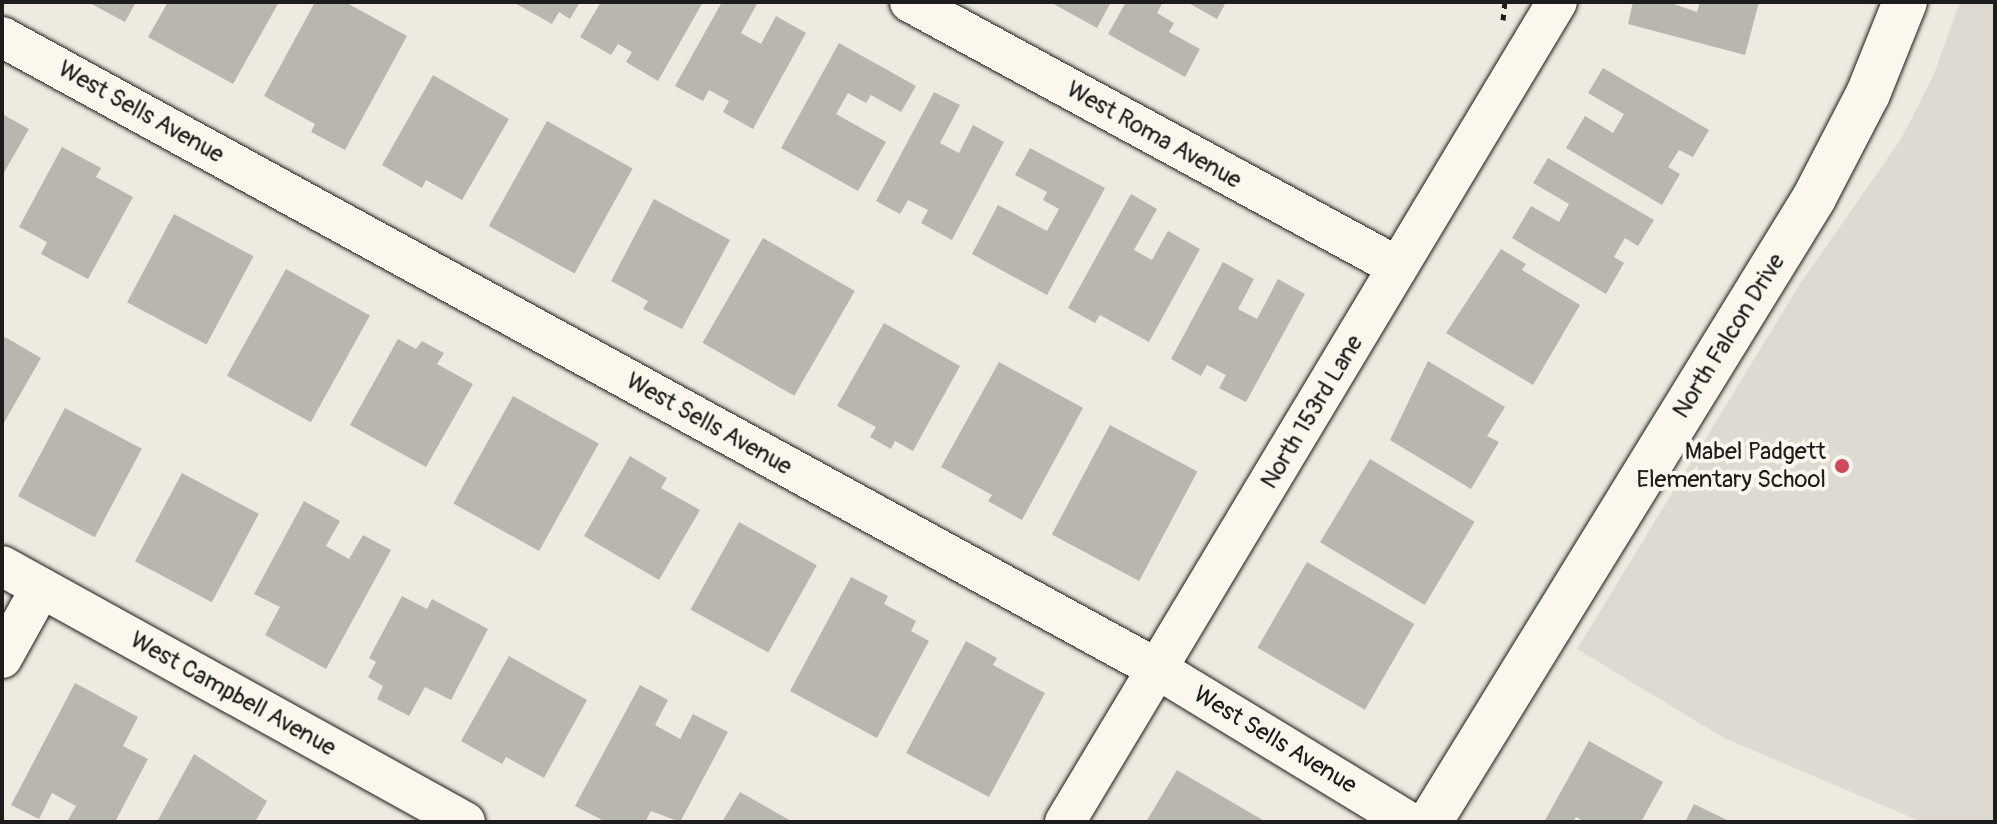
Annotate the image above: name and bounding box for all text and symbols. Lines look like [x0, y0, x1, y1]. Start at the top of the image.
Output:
street label: West Sells Avenue [53, 55, 229, 169]
street label: West Roma Avenue [1062, 75, 1246, 195]
street label: North Falcon Drive [1667, 248, 1791, 424]
street label: North 153rd Lane [1255, 330, 1369, 494]
street label: West Sells Avenue [621, 367, 797, 481]
place label: Mabel Padgett Elementary School [1636, 438, 1826, 494]
marker: Mabel Padgett Elementary School [1833, 457, 1851, 475]
street label: West Campbell Avenue [125, 626, 341, 762]
street label: West Sells Avenue [1188, 680, 1362, 800]

